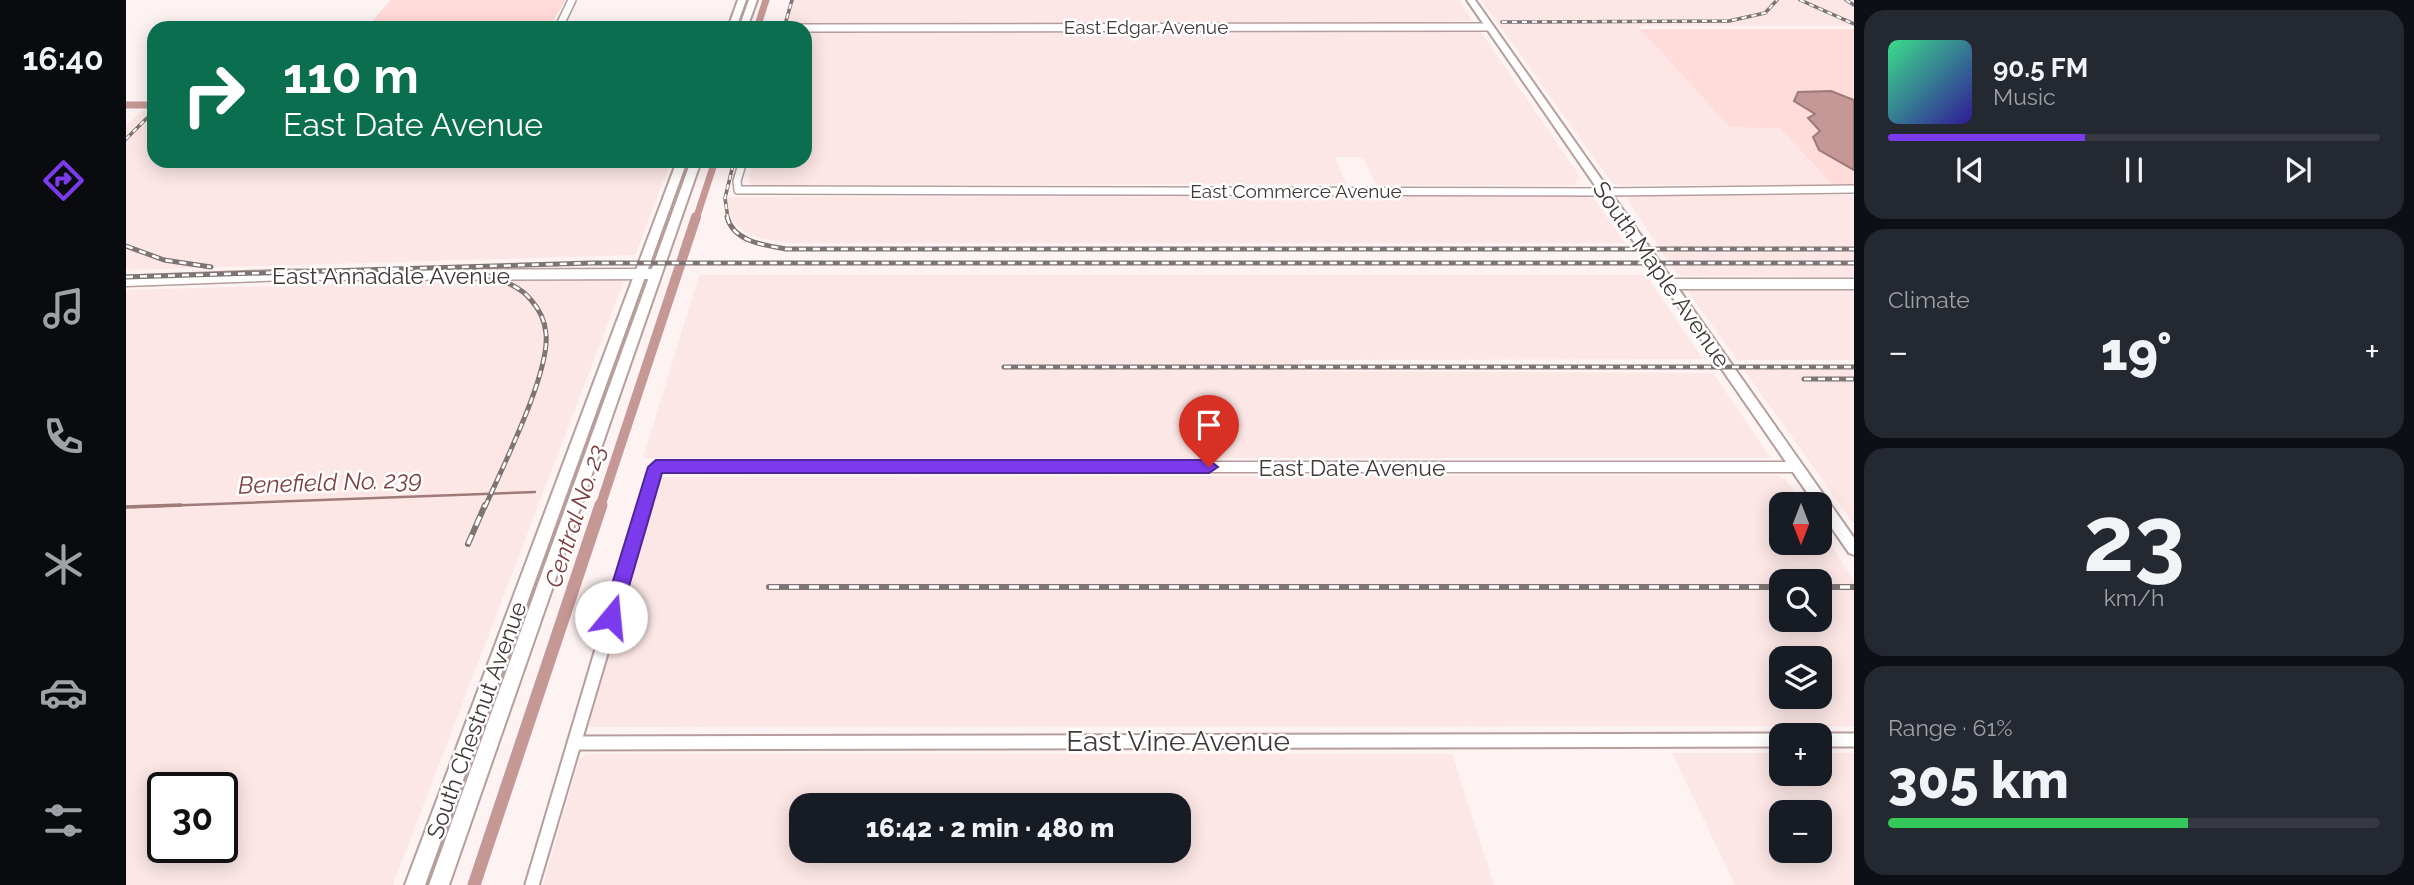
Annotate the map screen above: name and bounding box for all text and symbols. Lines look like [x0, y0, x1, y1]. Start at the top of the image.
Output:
street label: East Edgar Avenue [1064, 16, 1228, 38]
text: 16:40 [22, 40, 104, 77]
text: 110 m [283, 47, 419, 104]
icon: right [168, 49, 259, 140]
text: 90.5 FM [1993, 53, 2088, 83]
text: Music [1993, 83, 2056, 110]
text: East Date Avenue [283, 106, 543, 143]
icon: previous [1951, 151, 1989, 189]
icon: pause [2115, 151, 2153, 189]
icon: next [2279, 151, 2317, 189]
icon: directions [39, 156, 88, 205]
street label: South Maple Avenue [1588, 176, 1736, 372]
street label: East Commerce Avenue [1190, 180, 1402, 202]
street label: East Annadale Avenue [272, 262, 510, 289]
icon: music [39, 284, 88, 333]
text: Climate [1888, 286, 1970, 313]
text: 19° [2101, 321, 2172, 382]
text: − [1888, 329, 1908, 374]
text: + [2364, 329, 2380, 374]
pin [1179, 395, 1239, 467]
icon: arrive [1190, 406, 1228, 444]
icon: phone [39, 412, 88, 461]
water label: Central No. 23 [538, 441, 612, 591]
street label: East Date Avenue [1259, 454, 1445, 481]
water label: Benefield No. 239 [237, 464, 423, 500]
text: 23 [2083, 485, 2185, 592]
north arrow [1769, 492, 1832, 555]
map controls [1769, 492, 1832, 863]
icon: climate [39, 540, 88, 589]
button: search [1769, 569, 1832, 632]
position arrow [574, 580, 648, 654]
text: km/h [2104, 584, 2164, 611]
street label: South Chestnut Avenue [420, 598, 532, 842]
button: layers [1769, 646, 1832, 709]
icon: car [39, 668, 88, 717]
text: Range · 61% [1888, 714, 2013, 741]
button: + [1769, 723, 1832, 786]
street label: East Vine Avenue [1066, 725, 1290, 758]
text: 305 km [1888, 749, 2069, 810]
speed limit sign: 30 [147, 772, 238, 863]
icon: filters [39, 796, 88, 845]
button: − [1769, 800, 1832, 863]
text: 16:42 · 2 min · 480 m [866, 813, 1114, 843]

